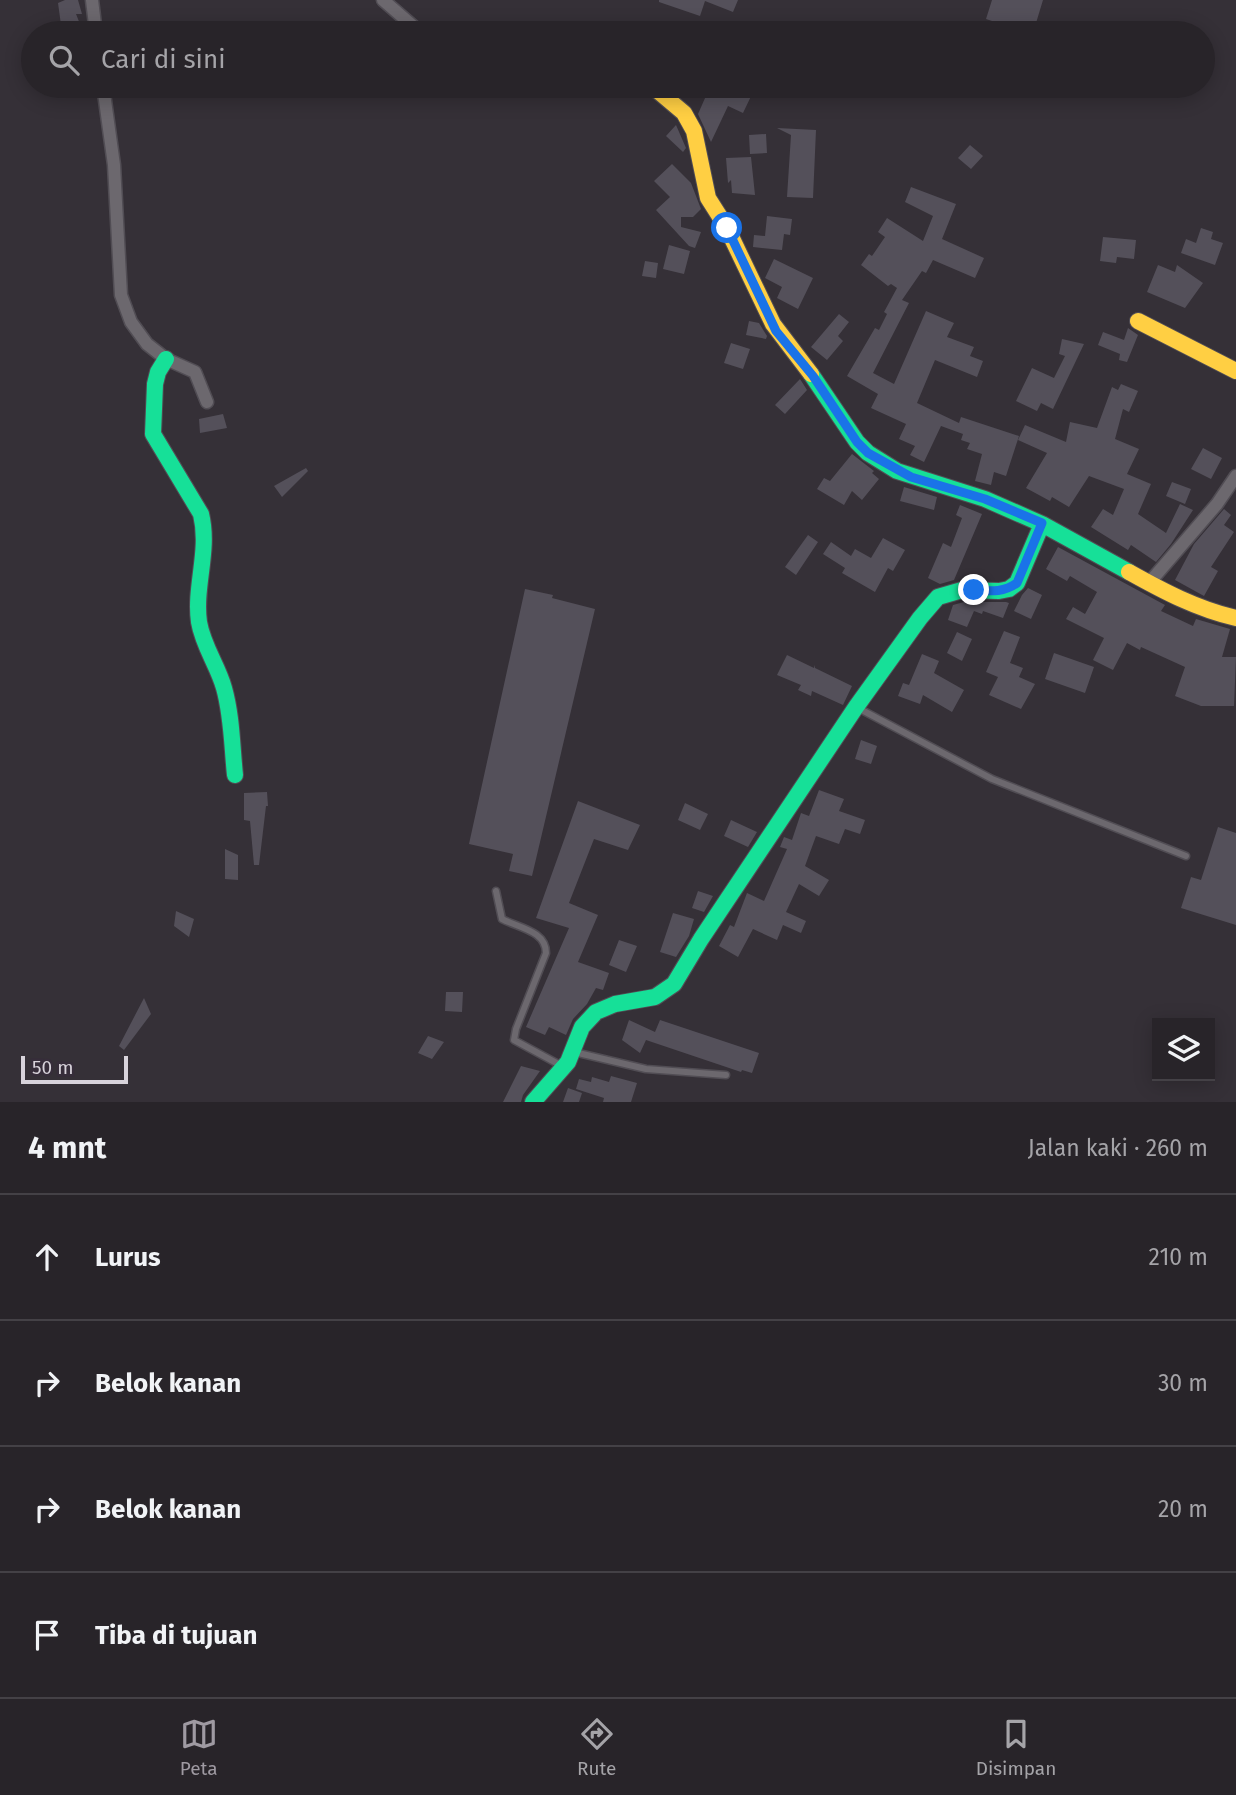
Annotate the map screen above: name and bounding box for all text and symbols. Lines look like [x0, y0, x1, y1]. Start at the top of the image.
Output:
search box [21, 21, 1215, 98]
icon: search [45, 41, 83, 79]
text: Cari di sini [101, 44, 226, 75]
route start [711, 212, 742, 243]
route end [958, 574, 989, 605]
map controls [1152, 1018, 1215, 1081]
button: layers [1152, 1018, 1215, 1081]
scale bar [21, 1053, 128, 1085]
text: 50 m [32, 1056, 73, 1079]
text: 4 mnt [28, 1130, 106, 1166]
text: Jalan kaki · 260 m [1028, 1134, 1208, 1162]
icon: ahead [28, 1238, 66, 1276]
text: Lurus [95, 1242, 161, 1273]
text: 210 m [1149, 1243, 1208, 1271]
icon: right [28, 1364, 66, 1402]
text: Belok kanan [95, 1368, 241, 1399]
text: 30 m [1158, 1369, 1208, 1397]
icon: right [28, 1490, 66, 1528]
text: Belok kanan [95, 1494, 241, 1525]
text: 20 m [1158, 1495, 1208, 1523]
icon: arrive [28, 1616, 66, 1654]
text: Tiba di tujuan [95, 1620, 257, 1651]
tab: Peta [180, 1715, 218, 1780]
tab: Rute [577, 1715, 616, 1780]
tab: Disimpan [976, 1715, 1056, 1780]

